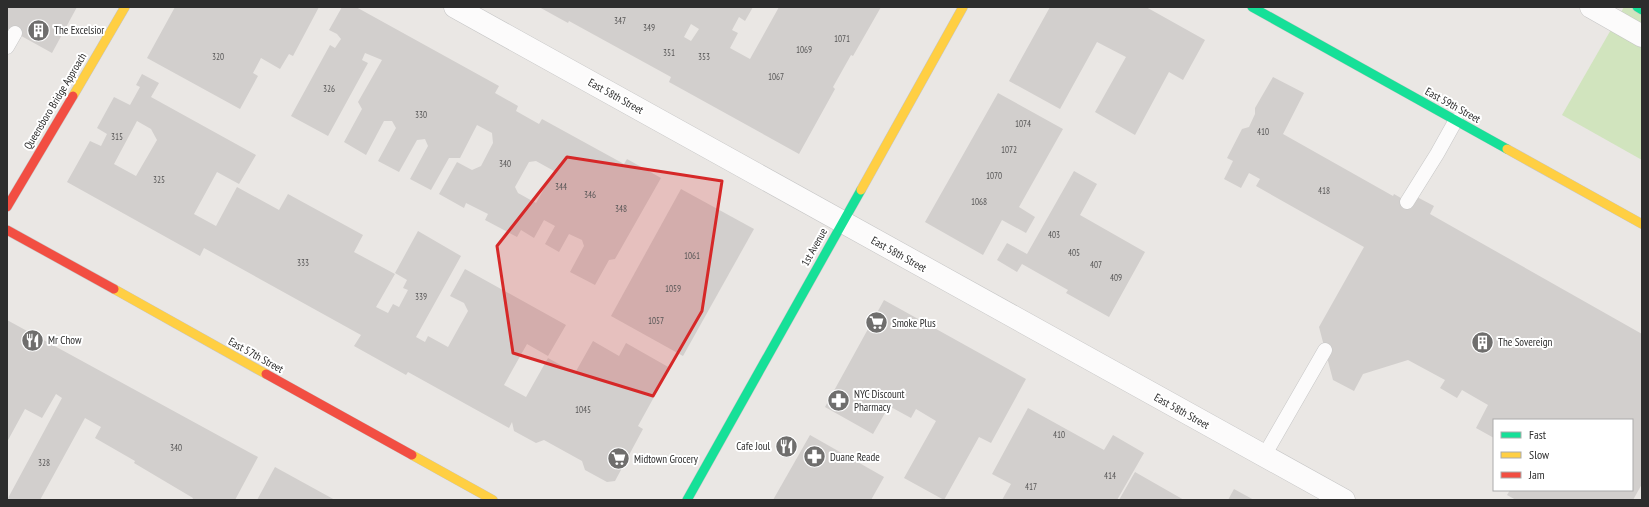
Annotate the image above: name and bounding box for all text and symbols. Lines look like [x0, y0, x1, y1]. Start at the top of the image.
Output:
house number: 347 [614, 15, 626, 26]
building icon: The Excelsior [25, 17, 51, 43]
house number: 349 [643, 22, 655, 33]
place label: The Excelsior [54, 23, 104, 37]
house number: 1071 [834, 33, 850, 44]
house number: 1069 [796, 44, 812, 55]
house number: 351 [663, 47, 675, 58]
street label: Queensboro Bridge Approach [21, 50, 89, 152]
house number: 320 [212, 51, 224, 62]
house number: 353 [698, 51, 710, 62]
house number: 1067 [768, 71, 784, 82]
street label: East 58th Street [586, 75, 646, 117]
house number: 326 [323, 83, 335, 94]
street label: East 59th Street [1423, 84, 1483, 126]
house number: 330 [415, 109, 427, 120]
house number: 1074 [1015, 118, 1031, 129]
house number: 410 [1257, 126, 1269, 137]
house number: 315 [111, 131, 123, 142]
house number: 1072 [1001, 144, 1017, 155]
house number: 340 [499, 158, 511, 169]
house number: 1070 [986, 170, 1002, 181]
house number: 325 [153, 174, 165, 185]
house number: 344 [555, 181, 567, 192]
house number: 418 [1318, 185, 1330, 196]
house number: 346 [584, 189, 596, 200]
house number: 1068 [971, 196, 987, 207]
house number: 348 [615, 203, 627, 214]
street label: 1st Avenue [798, 225, 830, 269]
house number: 403 [1048, 229, 1060, 240]
street label: East 58th Street [869, 233, 929, 275]
house number: 405 [1068, 247, 1080, 258]
house number: 1061 [684, 250, 700, 261]
house number: 333 [297, 257, 309, 268]
house number: 407 [1090, 259, 1102, 270]
house number: 409 [1110, 272, 1122, 283]
house number: 1059 [665, 283, 681, 294]
house number: 339 [415, 291, 427, 302]
supermarket icon: Smoke Plus [864, 310, 890, 336]
house number: 1057 [648, 315, 664, 326]
place label: Smoke Plus [892, 316, 936, 330]
restaurant icon: Mr Chow [20, 327, 46, 353]
building icon: The Sovereign [1470, 329, 1496, 355]
place label: Mr Chow [48, 333, 82, 347]
street label: East 57th Street [226, 334, 286, 376]
place label: The Sovereign [1498, 335, 1552, 349]
pharmacy icon: NYC Discount Pharmacy [826, 387, 852, 413]
place label: NYC Discount Pharmacy [854, 387, 905, 414]
street label: East 58th Street [1152, 390, 1212, 432]
house number: 1045 [575, 404, 591, 415]
legend [1493, 419, 1633, 491]
text: Fast [1529, 427, 1547, 442]
house number: 410 [1053, 429, 1065, 440]
restaurant icon: Cafe Joul [773, 433, 799, 459]
place label: Cafe Joul [736, 439, 770, 453]
house number: 340 [170, 442, 182, 453]
pharmacy icon: Duane Reade [801, 444, 827, 470]
supermarket icon: Midtown Grocery [605, 446, 631, 472]
text: Slow [1529, 447, 1550, 462]
place label: Duane Reade [830, 450, 880, 464]
place label: Midtown Grocery [634, 452, 699, 466]
house number: 328 [38, 457, 50, 468]
text: Jam [1528, 467, 1545, 482]
house number: 414 [1104, 470, 1116, 481]
house number: 417 [1025, 481, 1037, 492]

